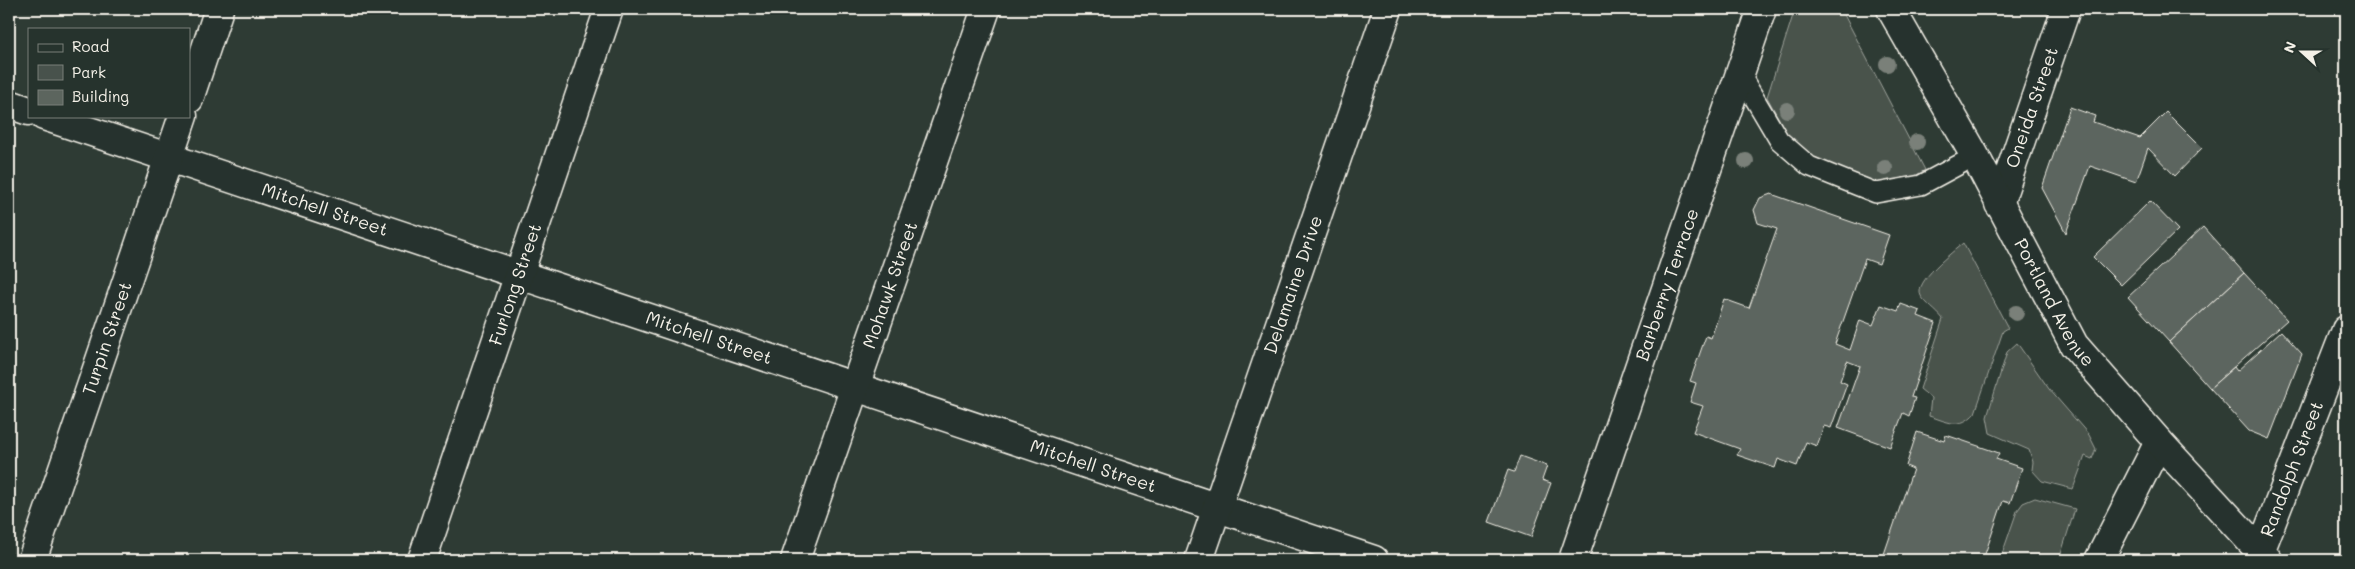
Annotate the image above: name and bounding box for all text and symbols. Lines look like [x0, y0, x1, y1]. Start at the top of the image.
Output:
legend [28, 28, 190, 118]
north arrow [2278, 28, 2328, 78]
text: Road [72, 36, 109, 56]
text: N [2279, 39, 2300, 56]
street label: Oneida Street [1999, 43, 2063, 171]
text: Park [72, 62, 106, 82]
text: Building [72, 86, 129, 106]
street label: Mitchell Street [259, 177, 391, 241]
street label: Barberry Terrace [1629, 205, 1704, 364]
street label: Delamaine Drive [1258, 212, 1327, 357]
street label: Mohawk Street [856, 218, 922, 352]
street label: Furlong Street [483, 220, 546, 348]
street label: Portland Avenue [2009, 234, 2100, 371]
street label: Turpin Street [76, 278, 137, 398]
street label: Mitchell Street [643, 305, 776, 369]
street label: Randolph Street [2254, 397, 2328, 540]
street label: Mitchell Street [1027, 433, 1160, 498]

